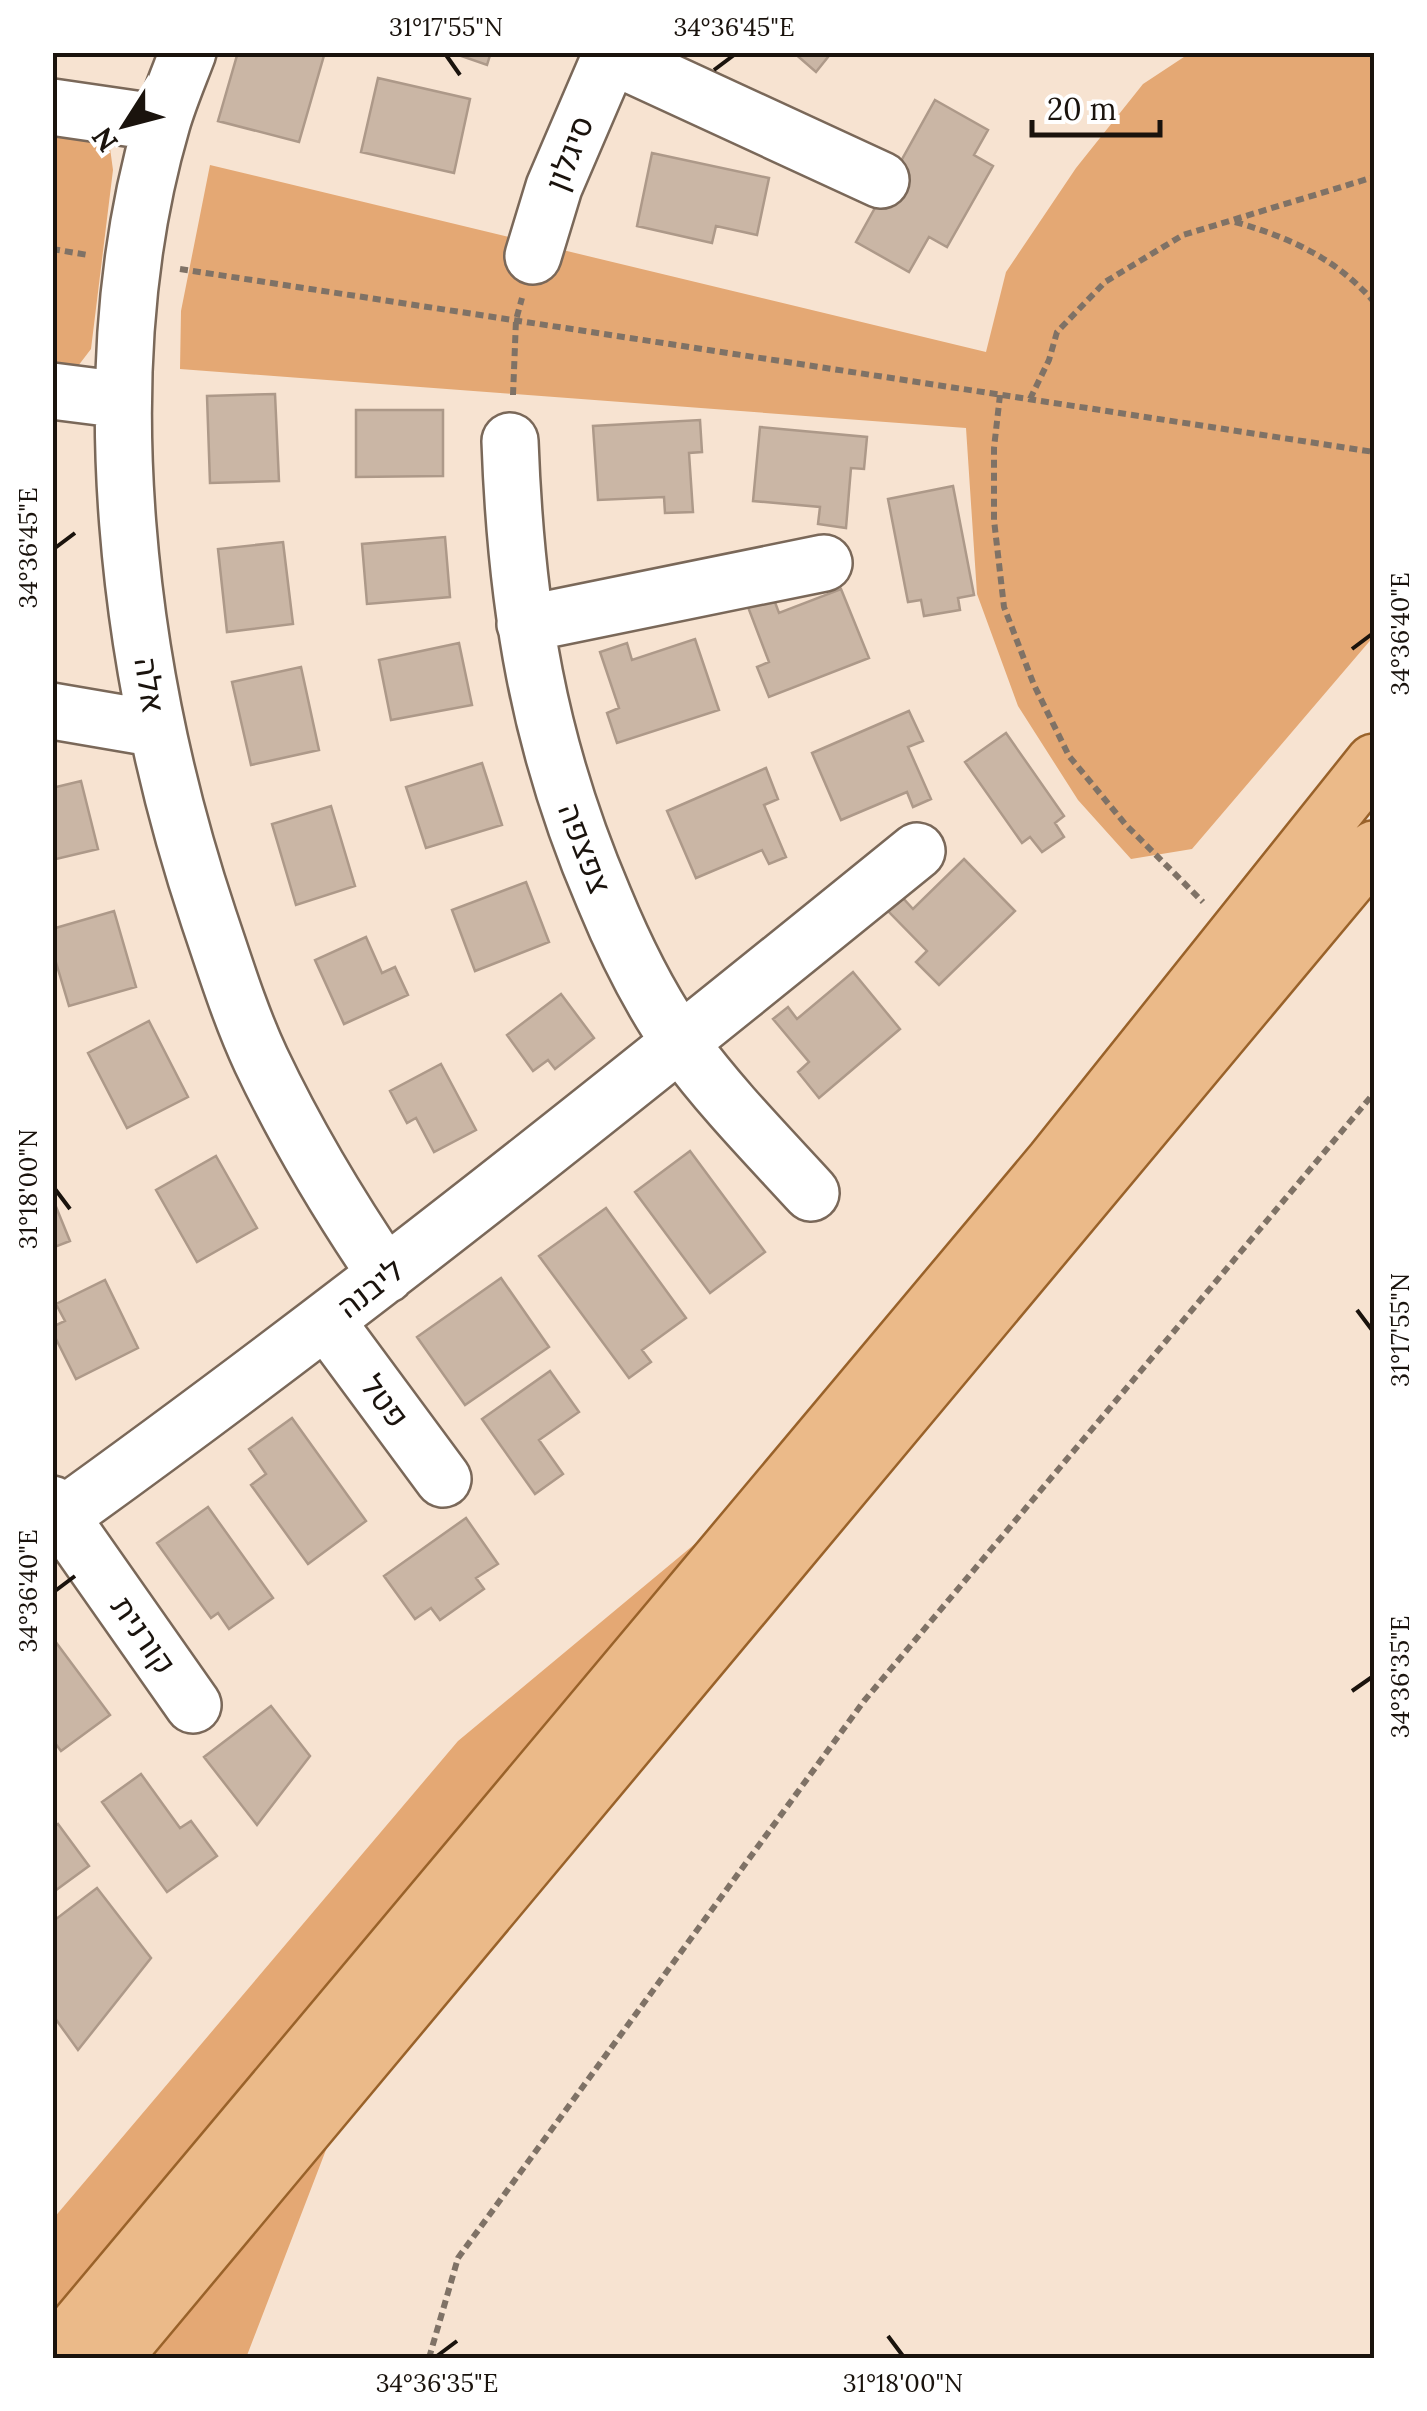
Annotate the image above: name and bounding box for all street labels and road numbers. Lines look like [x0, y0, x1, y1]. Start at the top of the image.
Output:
street label: סיגלון [535, 109, 603, 197]
street label: אלה [125, 654, 175, 716]
street label: צפצפה [549, 797, 621, 899]
street label: ליבנה [328, 1249, 412, 1327]
street label: פטל [352, 1366, 418, 1436]
street label: קורנית [102, 1588, 186, 1682]

